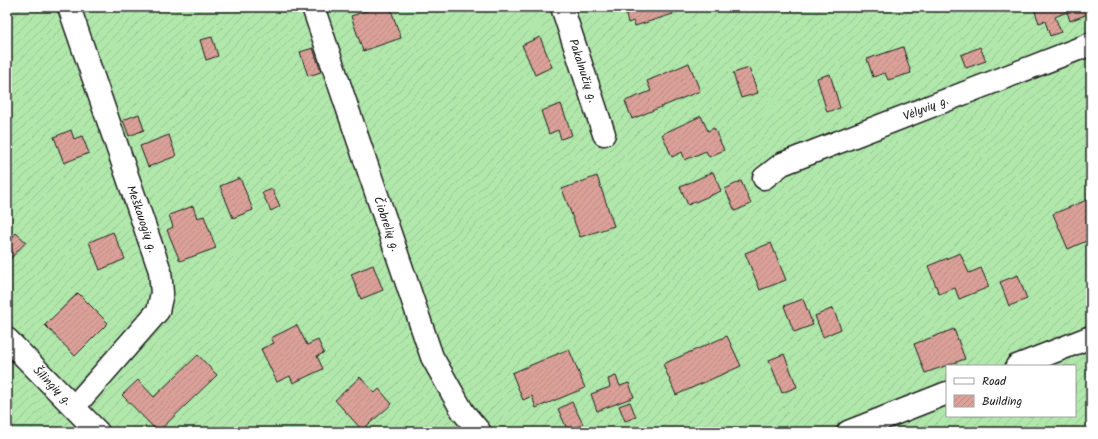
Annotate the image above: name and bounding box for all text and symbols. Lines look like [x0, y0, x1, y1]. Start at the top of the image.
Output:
street label: Pakalnučių g. [563, 36, 602, 105]
street label: Vėlyvių g. [900, 91, 952, 126]
street label: Meškauogių g. [121, 183, 162, 255]
street label: Čiobrelių g. [368, 194, 404, 254]
street label: Šilingių g. [28, 362, 76, 410]
legend [946, 365, 1076, 417]
text: Road [982, 372, 1007, 391]
text: Building [982, 392, 1022, 411]

